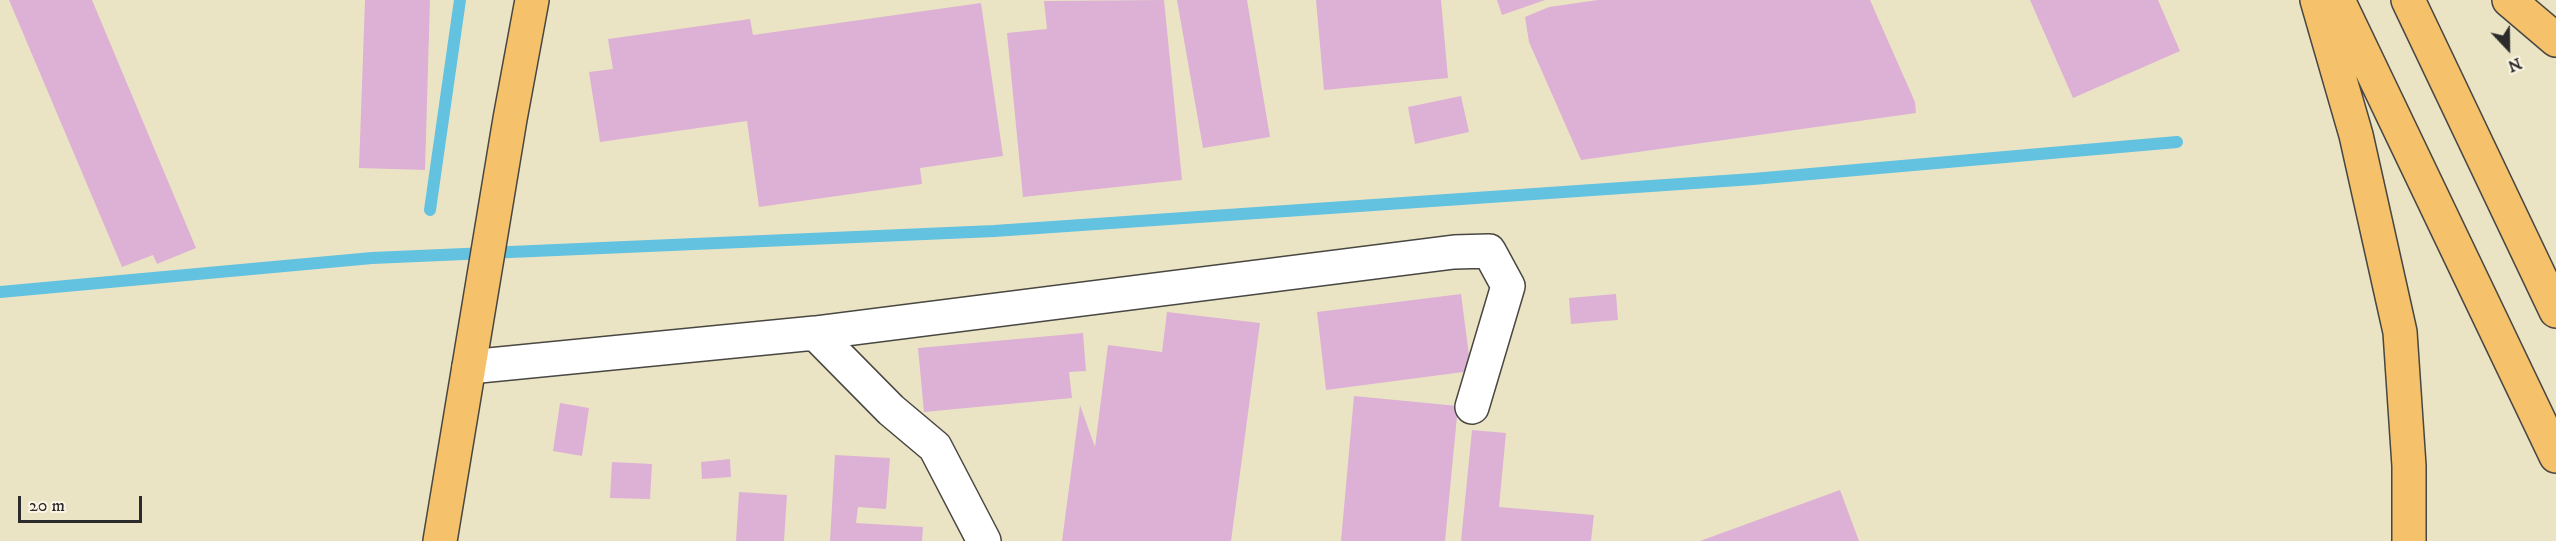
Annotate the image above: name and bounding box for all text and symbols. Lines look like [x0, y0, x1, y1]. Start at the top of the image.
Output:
north arrow [2478, 18, 2538, 78]
text: N [2505, 53, 2525, 76]
scale bar [21, 484, 146, 522]
text: 20 m [29, 495, 65, 517]

